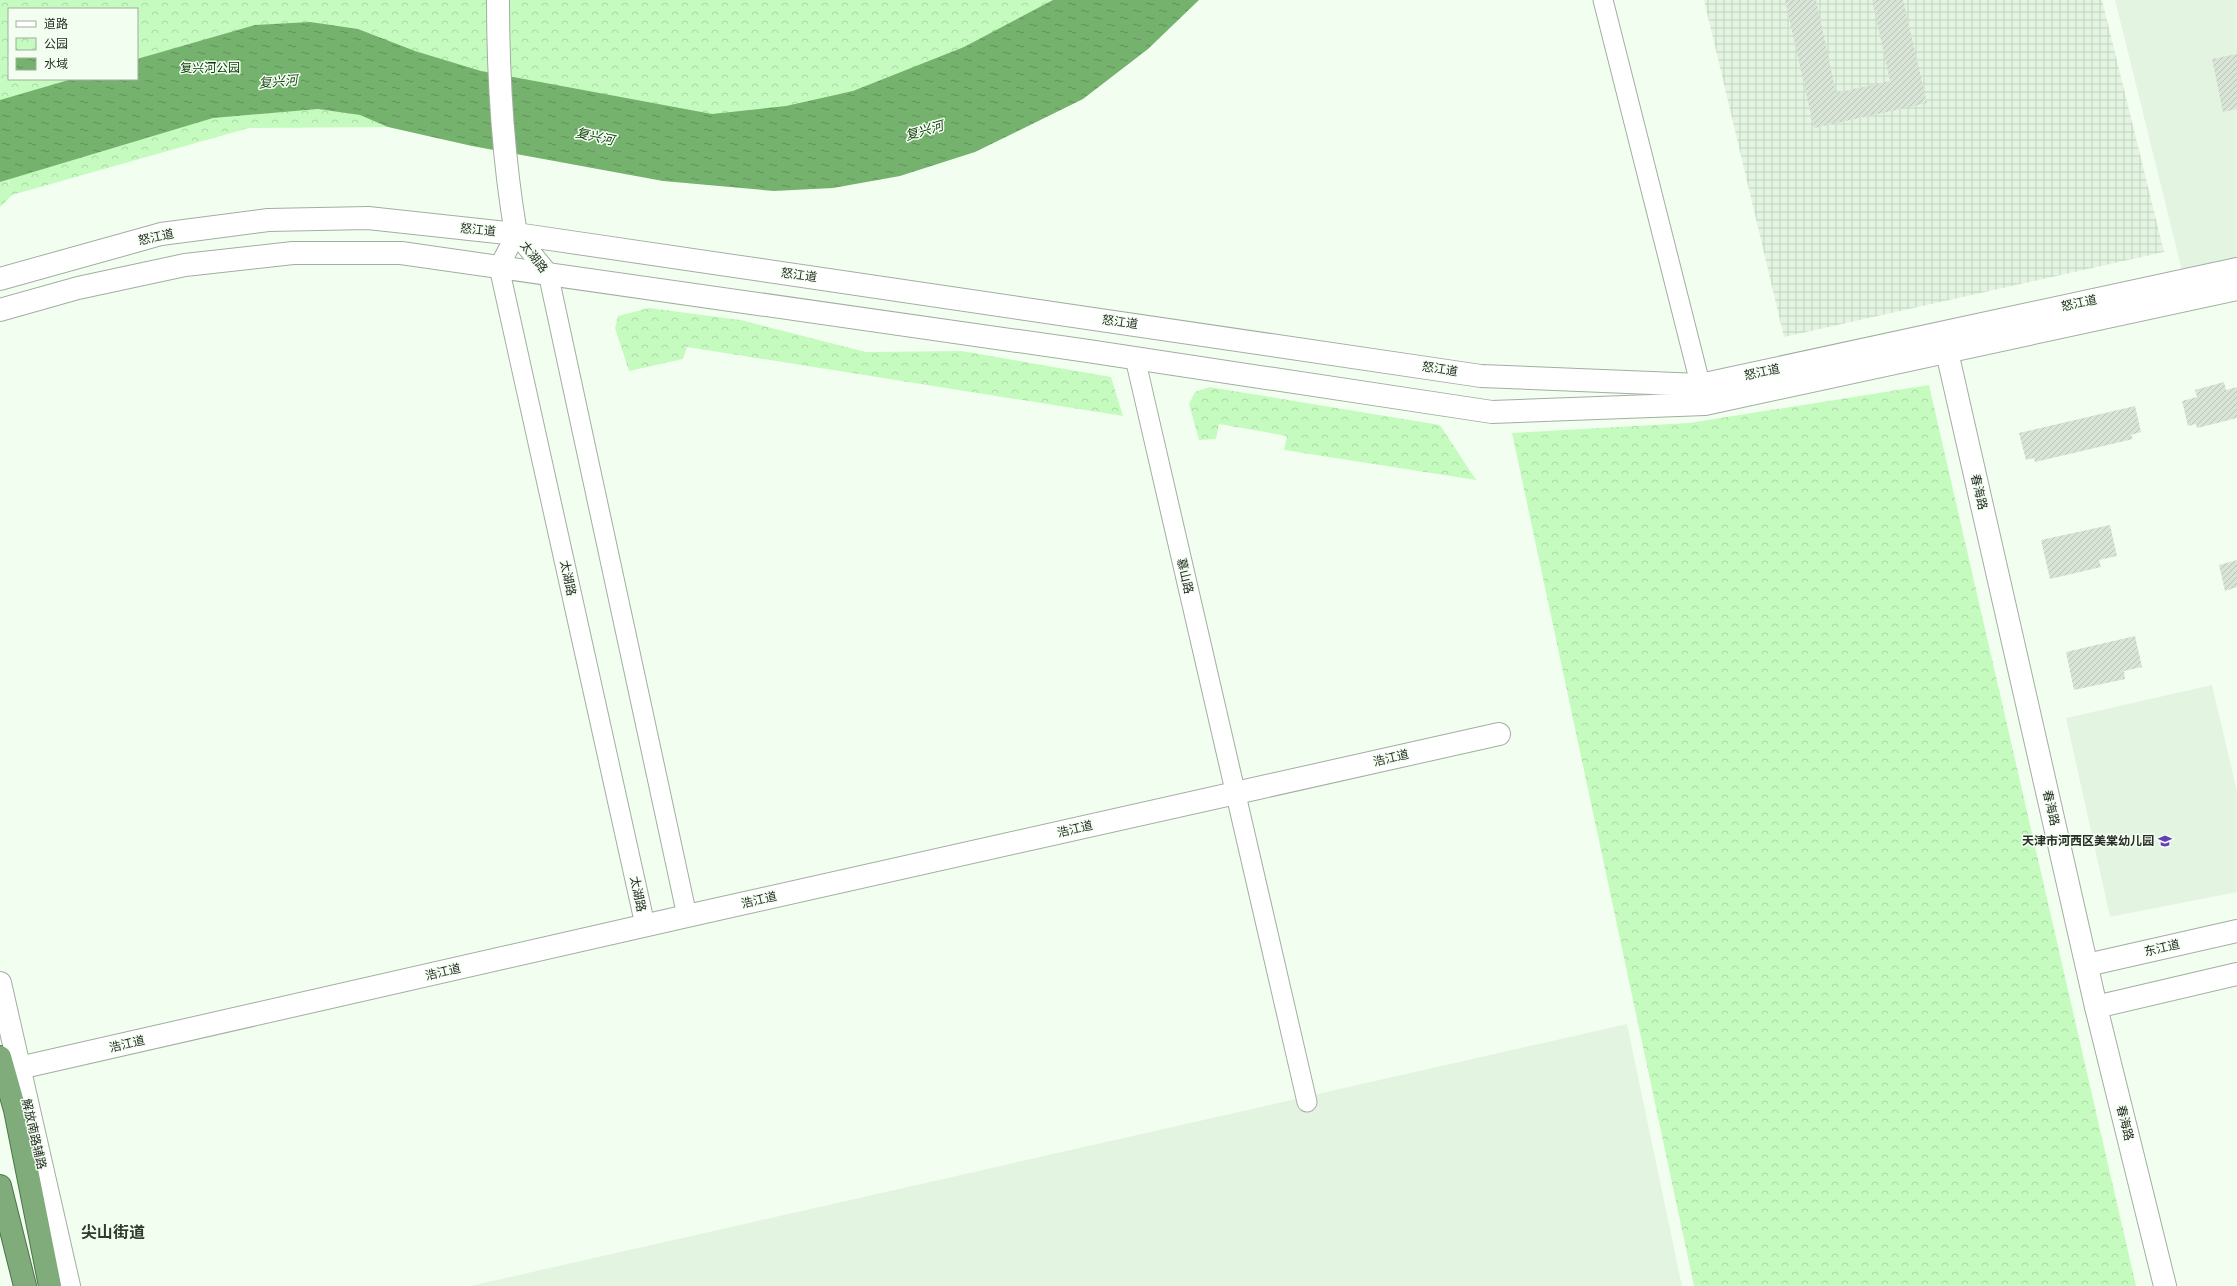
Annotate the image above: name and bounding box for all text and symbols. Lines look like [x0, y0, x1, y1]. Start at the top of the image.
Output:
legend [8, 8, 138, 80]
text: 道路 [44, 17, 68, 31]
text: 公园 [44, 37, 68, 51]
text: 水域 [44, 57, 68, 71]
park label: 复兴河公园 [180, 61, 240, 75]
water label: 复兴河 [258, 72, 301, 91]
water label: 复兴河 [903, 117, 948, 143]
water label: 复兴河 [574, 125, 618, 149]
street label: 怒江道 [459, 221, 497, 239]
street label: 怒江道 [137, 226, 175, 248]
street label: 太湖路 [517, 239, 551, 275]
street label: 怒江道 [780, 266, 818, 284]
street label: 怒江道 [2060, 292, 2098, 314]
street label: 怒江道 [1101, 313, 1139, 331]
street label: 怒江道 [1421, 359, 1459, 379]
street label: 怒江道 [1743, 361, 1781, 383]
street label: 春海路 [1968, 473, 1990, 511]
street label: 慕山路 [1174, 557, 1196, 595]
street label: 太湖路 [557, 559, 579, 597]
street label: 浩江道 [1372, 747, 1410, 769]
street label: 春海路 [2040, 789, 2062, 827]
street label: 浩江道 [1056, 818, 1094, 840]
school or university icon: 天津市河西区美棠幼儿园 [2157, 833, 2173, 849]
place label: 天津市河西区美棠幼儿园 [2022, 834, 2154, 848]
street label: 太湖路 [627, 875, 649, 913]
street label: 浩江道 [740, 889, 778, 911]
street label: 东江道 [2143, 937, 2181, 959]
street label: 浩江道 [424, 961, 462, 983]
street label: 浩江道 [108, 1033, 146, 1055]
street label: 解放南路辅路 [19, 1097, 49, 1171]
street label: 春海路 [2114, 1104, 2136, 1142]
district label: 尖山街道 [81, 1224, 145, 1241]

